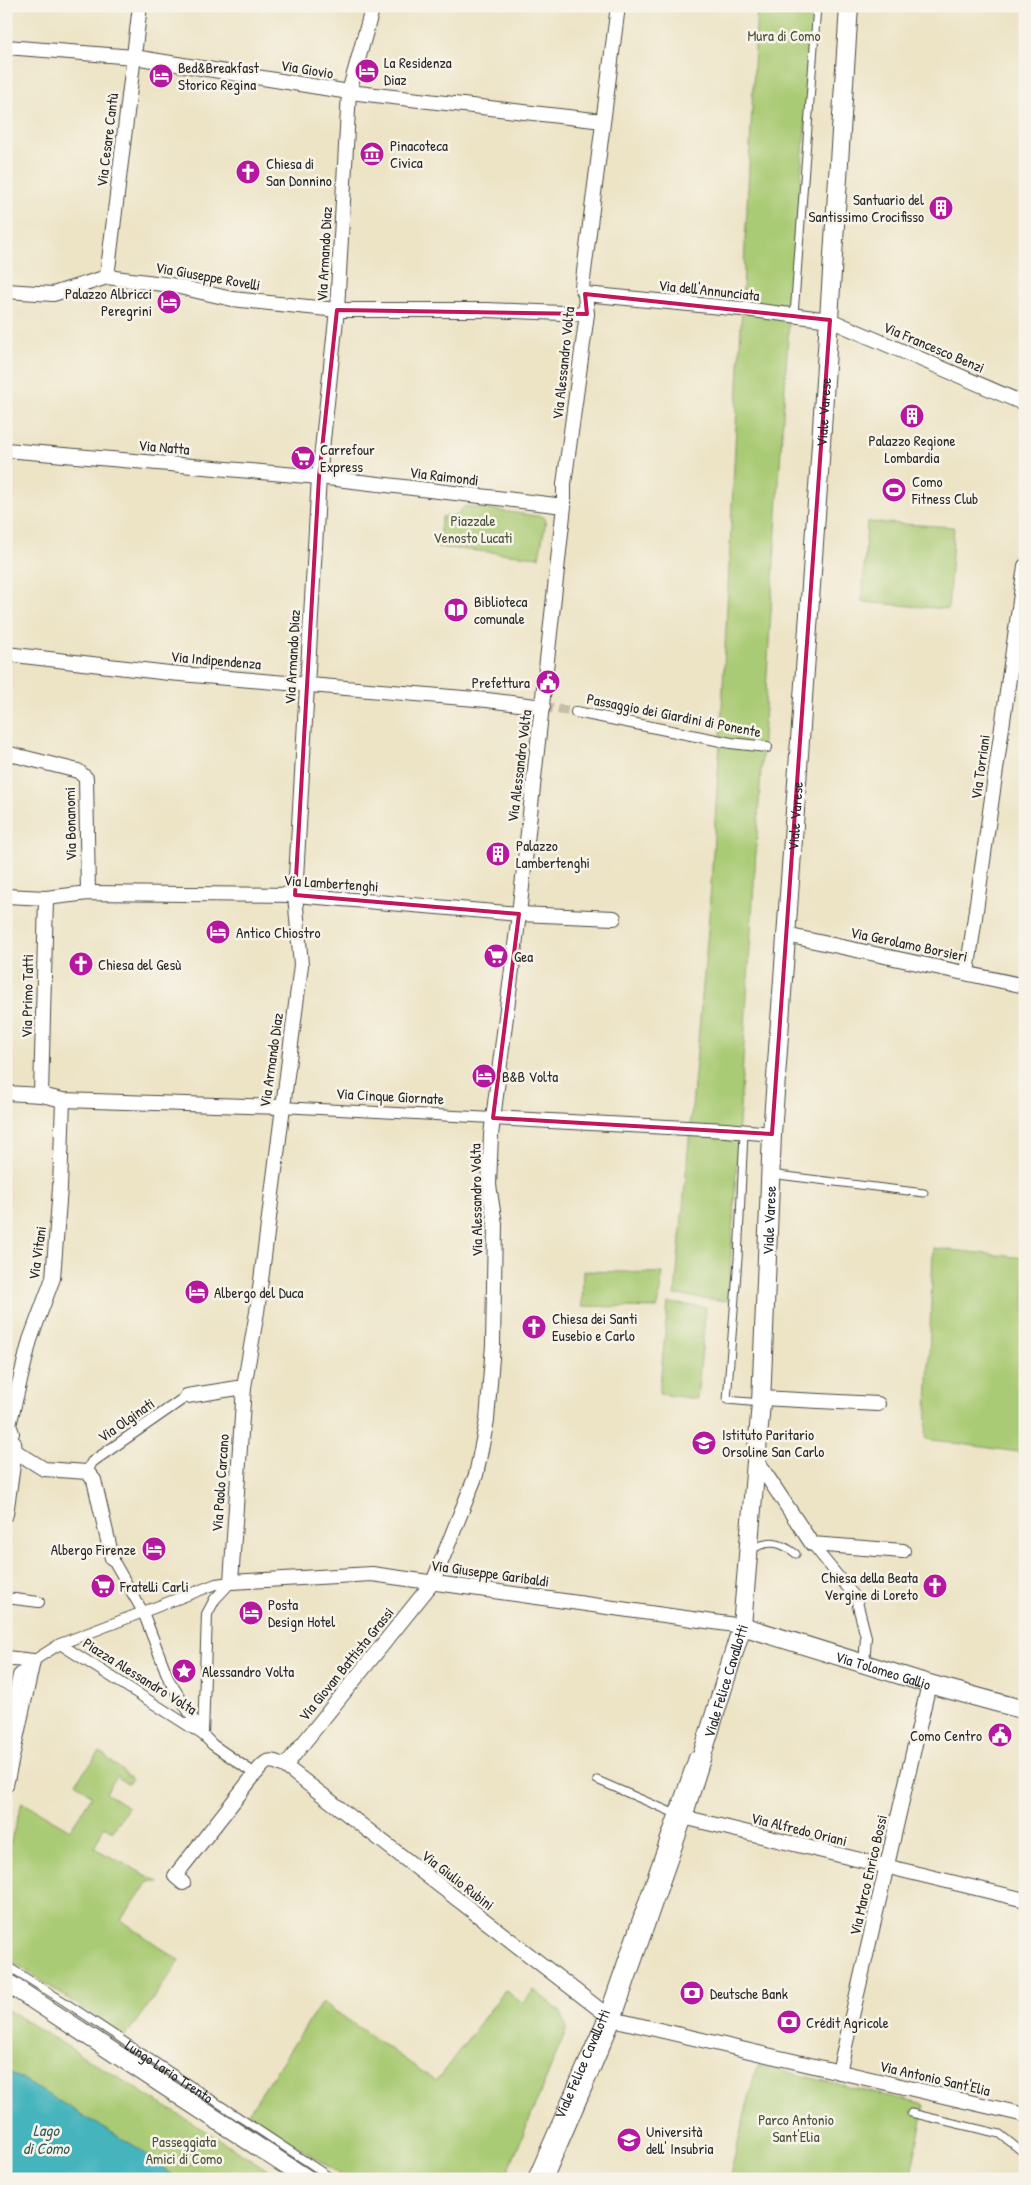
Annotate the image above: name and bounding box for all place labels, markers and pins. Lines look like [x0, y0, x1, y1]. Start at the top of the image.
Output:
place label: La Residenza Diaz [384, 52, 452, 90]
place label: Bed&Breakfast Storico Regina [178, 57, 260, 95]
hotel icon: La Residenza Diaz [354, 58, 380, 84]
hotel icon: Bed&Breakfast Storico Regina [148, 63, 174, 89]
place label: Pinacoteca Civica [390, 135, 448, 173]
museum icon: Pinacoteca Civica [359, 141, 385, 167]
place label: Chiesa di San Donnino [266, 153, 332, 191]
church icon: Chiesa di San Donnino [235, 159, 261, 185]
place label: Santuario del Santissimo Crocifisso [809, 189, 924, 227]
building icon: Santuario del Santissimo Crocifisso [928, 195, 954, 221]
place label: Palazzo Albricci Peregrini [65, 283, 152, 321]
hotel icon: Palazzo Albricci Peregrini [156, 289, 182, 315]
building icon: Palazzo Regione Lombardia [899, 403, 925, 429]
place label: Palazzo Regione Lombardia [869, 430, 955, 468]
place label: Carrefour Express [320, 439, 375, 477]
supermarket icon: Carrefour Express [290, 445, 316, 471]
place label: Como Fitness Club [911, 471, 978, 509]
sports icon: Como Fitness Club [881, 477, 907, 503]
place label: Biblioteca comunale [474, 591, 527, 629]
library icon: Biblioteca comunale [443, 597, 469, 623]
public building icon: Prefettura [535, 669, 561, 695]
place label: Prefettura [472, 672, 530, 693]
place label: Palazzo Lambertenghi [516, 835, 590, 873]
building icon: Palazzo Lambertenghi [485, 841, 511, 867]
hotel icon: Antico Chiostro [205, 919, 231, 945]
place label: Antico Chiostro [236, 922, 321, 943]
supermarket icon: Gea [483, 943, 509, 969]
place label: Gea [514, 946, 533, 967]
church icon: Chiesa del Gesù [68, 951, 94, 977]
place label: Chiesa del Gesù [98, 954, 181, 975]
hotel icon: B&B Volta [471, 1063, 497, 1089]
place label: B&B Volta [502, 1066, 558, 1087]
hotel icon: Albergo del Duca [184, 1279, 210, 1305]
place label: Albergo del Duca [214, 1282, 304, 1303]
place label: Chiesa dei Santi Eusebio e Carlo [552, 1308, 638, 1346]
church icon: Chiesa dei Santi Eusebio e Carlo [521, 1314, 547, 1340]
place label: Istituto Paritario Orsoline San Carlo [722, 1424, 824, 1462]
school or university icon: Istituto Paritario Orsoline San Carlo [691, 1430, 717, 1456]
hotel icon: Albergo Firenze [141, 1536, 167, 1562]
place label: Albergo Firenze [51, 1539, 136, 1560]
place label: Chiesa della Beata Vergine di Loreto [821, 1567, 918, 1605]
supermarket icon: Fratelli Carli [90, 1573, 116, 1599]
church icon: Chiesa della Beata Vergine di Loreto [922, 1573, 948, 1599]
place label: Fratelli Carli [119, 1576, 189, 1597]
place label: Posta Design Hotel [268, 1594, 335, 1632]
hotel icon: Posta Design Hotel [238, 1600, 264, 1626]
place icon: Alessandro Volta [171, 1658, 197, 1684]
place label: Alessandro Volta [202, 1661, 294, 1682]
public building icon: Como Centro [987, 1722, 1013, 1748]
place label: Como Centro [910, 1725, 982, 1746]
bank icon: Deutsche Bank [679, 1980, 705, 2006]
place label: Deutsche Bank [710, 1983, 788, 2004]
bank icon: Crédit Agricole [776, 2009, 802, 2035]
place label: Crédit Agricole [806, 2012, 889, 2033]
place label: Università dell' Insubria [646, 2121, 714, 2159]
school or university icon: Università dell' Insubria [616, 2127, 642, 2153]

